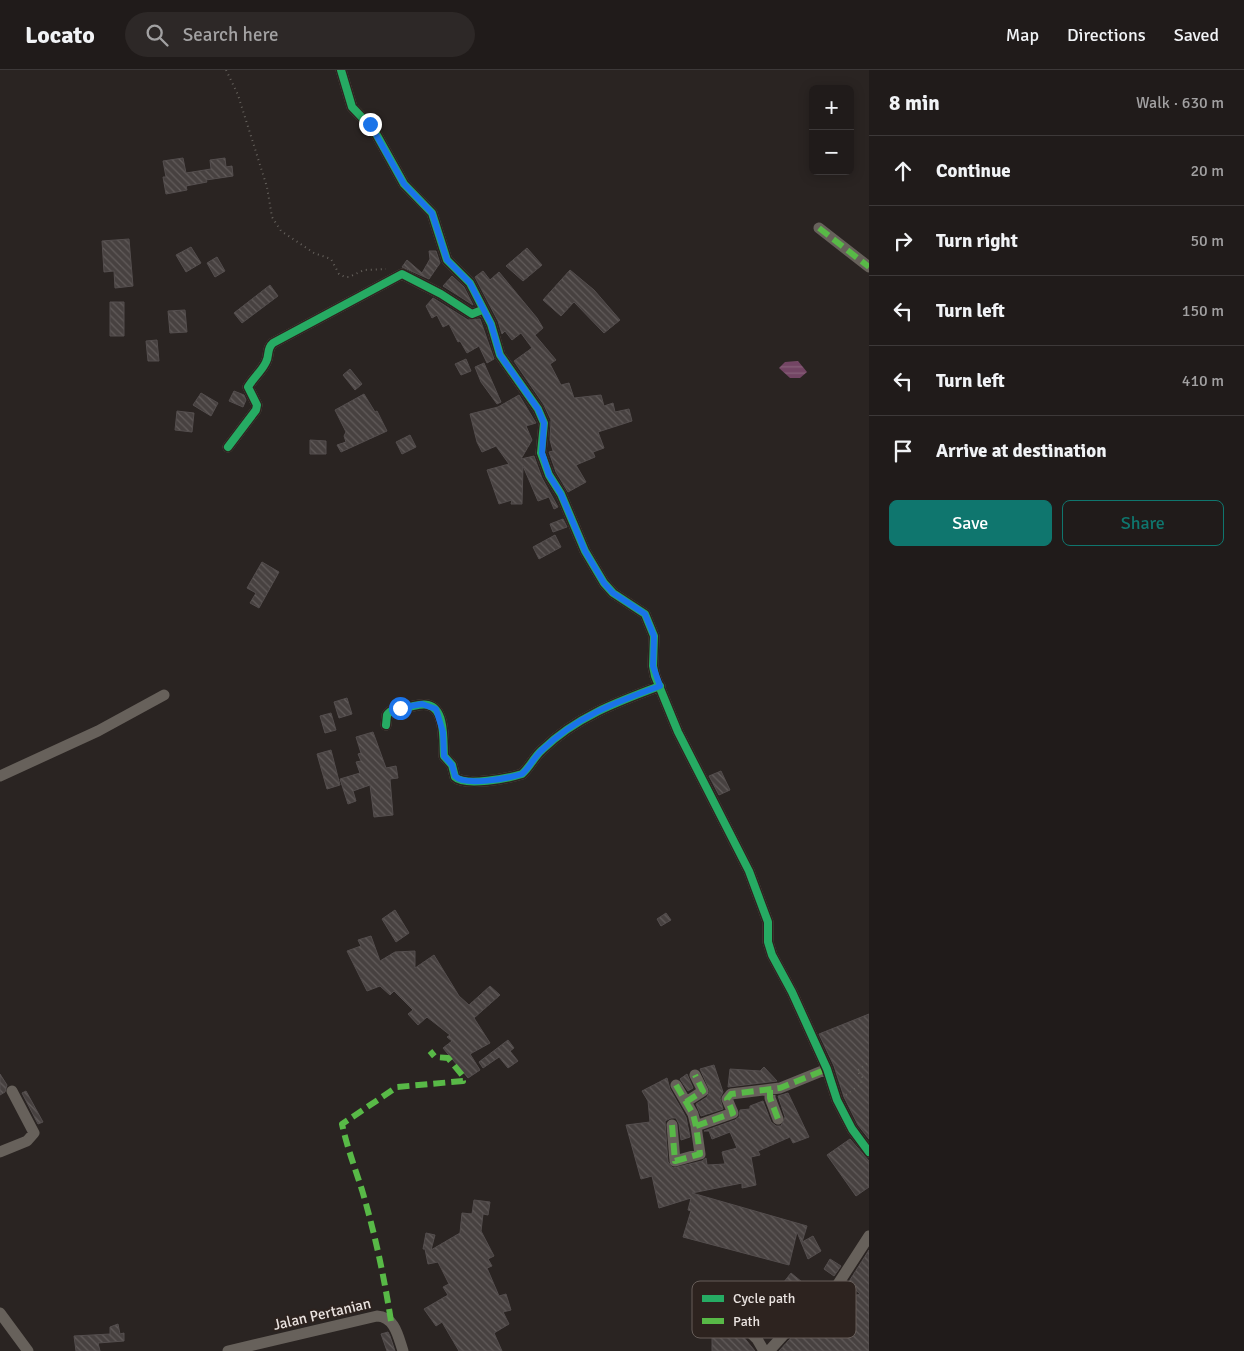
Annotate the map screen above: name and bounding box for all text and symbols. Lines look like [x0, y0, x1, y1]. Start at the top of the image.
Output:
search box [125, 12, 475, 57]
text: Locato [25, 20, 95, 50]
icon: search [143, 21, 171, 49]
text: Search here [183, 23, 279, 47]
text: Map [1006, 24, 1039, 46]
text: Directions [1067, 24, 1146, 46]
text: Saved [1174, 24, 1219, 46]
map controls [809, 85, 854, 175]
button: + [809, 85, 854, 130]
text: 8 min [889, 90, 940, 116]
text: Walk · 630 m [1136, 93, 1224, 113]
route end [359, 113, 382, 136]
button: − [809, 130, 854, 175]
icon: ahead [889, 157, 917, 185]
text: Continue [936, 159, 1011, 183]
text: 20 m [1190, 161, 1224, 181]
icon: right [889, 227, 917, 255]
text: Turn right [936, 229, 1018, 253]
text: 50 m [1190, 231, 1224, 251]
icon: left [889, 297, 917, 325]
text: Turn left [936, 299, 1005, 323]
text: 150 m [1182, 301, 1224, 321]
icon: left [889, 367, 917, 395]
text: Turn left [936, 369, 1005, 393]
text: 410 m [1182, 371, 1224, 391]
icon: arrive [889, 437, 917, 465]
text: Arrive at destination [936, 439, 1107, 463]
button: Save [889, 500, 1052, 546]
button: Share [1062, 500, 1224, 546]
route start [389, 697, 412, 720]
legend [692, 1281, 856, 1338]
text: Cycle path [733, 1290, 795, 1307]
street label: Jalan Pertanian [271, 1294, 373, 1334]
text: Path [733, 1313, 760, 1330]

